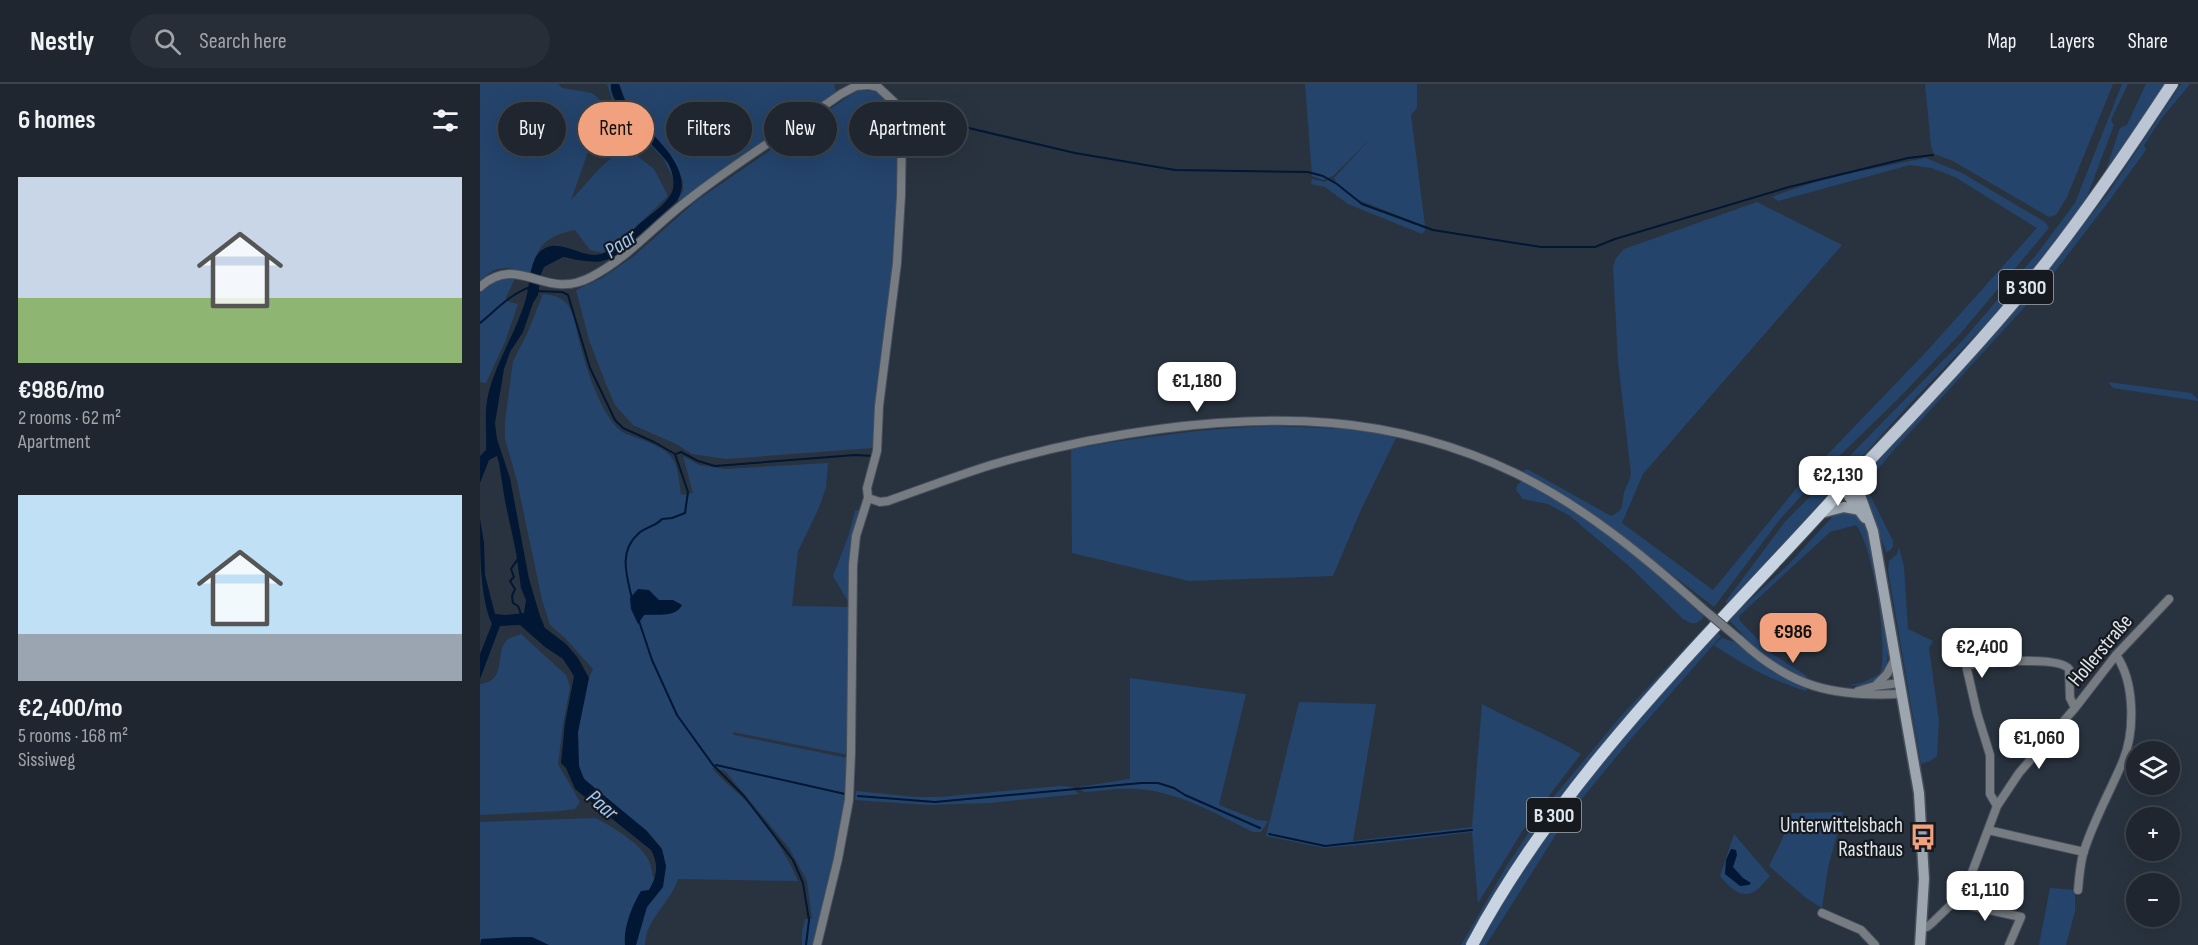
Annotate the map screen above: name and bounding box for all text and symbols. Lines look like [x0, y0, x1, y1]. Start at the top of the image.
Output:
search box [130, 14, 550, 68]
text: Nestly [30, 25, 94, 58]
icon: search [151, 25, 184, 58]
text: Search here [199, 28, 287, 55]
text: Map [1987, 29, 2016, 54]
text: Layers [2049, 29, 2095, 54]
text: Share [2128, 29, 2168, 54]
chip: Buy [498, 102, 566, 156]
chip: Rent [578, 102, 654, 156]
chip: Filters [666, 102, 752, 156]
chip: New [764, 102, 837, 156]
chip: Apartment [849, 102, 967, 156]
icon: filters [429, 104, 462, 137]
text: 6 homes [18, 105, 96, 136]
icon: home [186, 216, 294, 324]
water label: Paar [600, 223, 643, 265]
road number: B 300 [1999, 270, 2053, 304]
pin: €1,180 [1148, 362, 1246, 413]
text: €1,180 [1172, 369, 1222, 393]
text: €986/mo [18, 375, 105, 406]
text: 2 rooms · 62 m² [18, 406, 121, 430]
text: Apartment [18, 430, 91, 454]
pin: €2,130 [1789, 456, 1887, 507]
text: €2,130 [1813, 463, 1863, 487]
icon: home [186, 534, 294, 642]
street label: Hollerstraße [2063, 609, 2138, 691]
pin: €986 [1757, 613, 1829, 664]
text: €986 [1774, 620, 1812, 644]
pin: €2,400 [1933, 628, 2031, 679]
text: €2,400 [1956, 635, 2008, 659]
text: €2,400/mo [18, 693, 123, 724]
pin: €1,060 [1990, 719, 2088, 770]
text: 5 rooms · 168 m² [18, 724, 128, 748]
text: €1,060 [2013, 726, 2065, 750]
map controls [2126, 741, 2180, 927]
button: layers [2126, 741, 2180, 795]
text: Sissiweg [18, 748, 75, 772]
water label: Paar [581, 784, 624, 827]
road number: B 300 [1527, 798, 1581, 832]
button: + [2126, 807, 2180, 861]
place label: Unterwittelsbach Rasthaus [1780, 813, 1903, 862]
bus stop icon: Unterwittelsbach Rasthaus [1908, 822, 1938, 852]
pin: €1,110 [1936, 871, 2034, 922]
button: − [2126, 873, 2180, 927]
text: €1,110 [1961, 878, 2009, 902]

